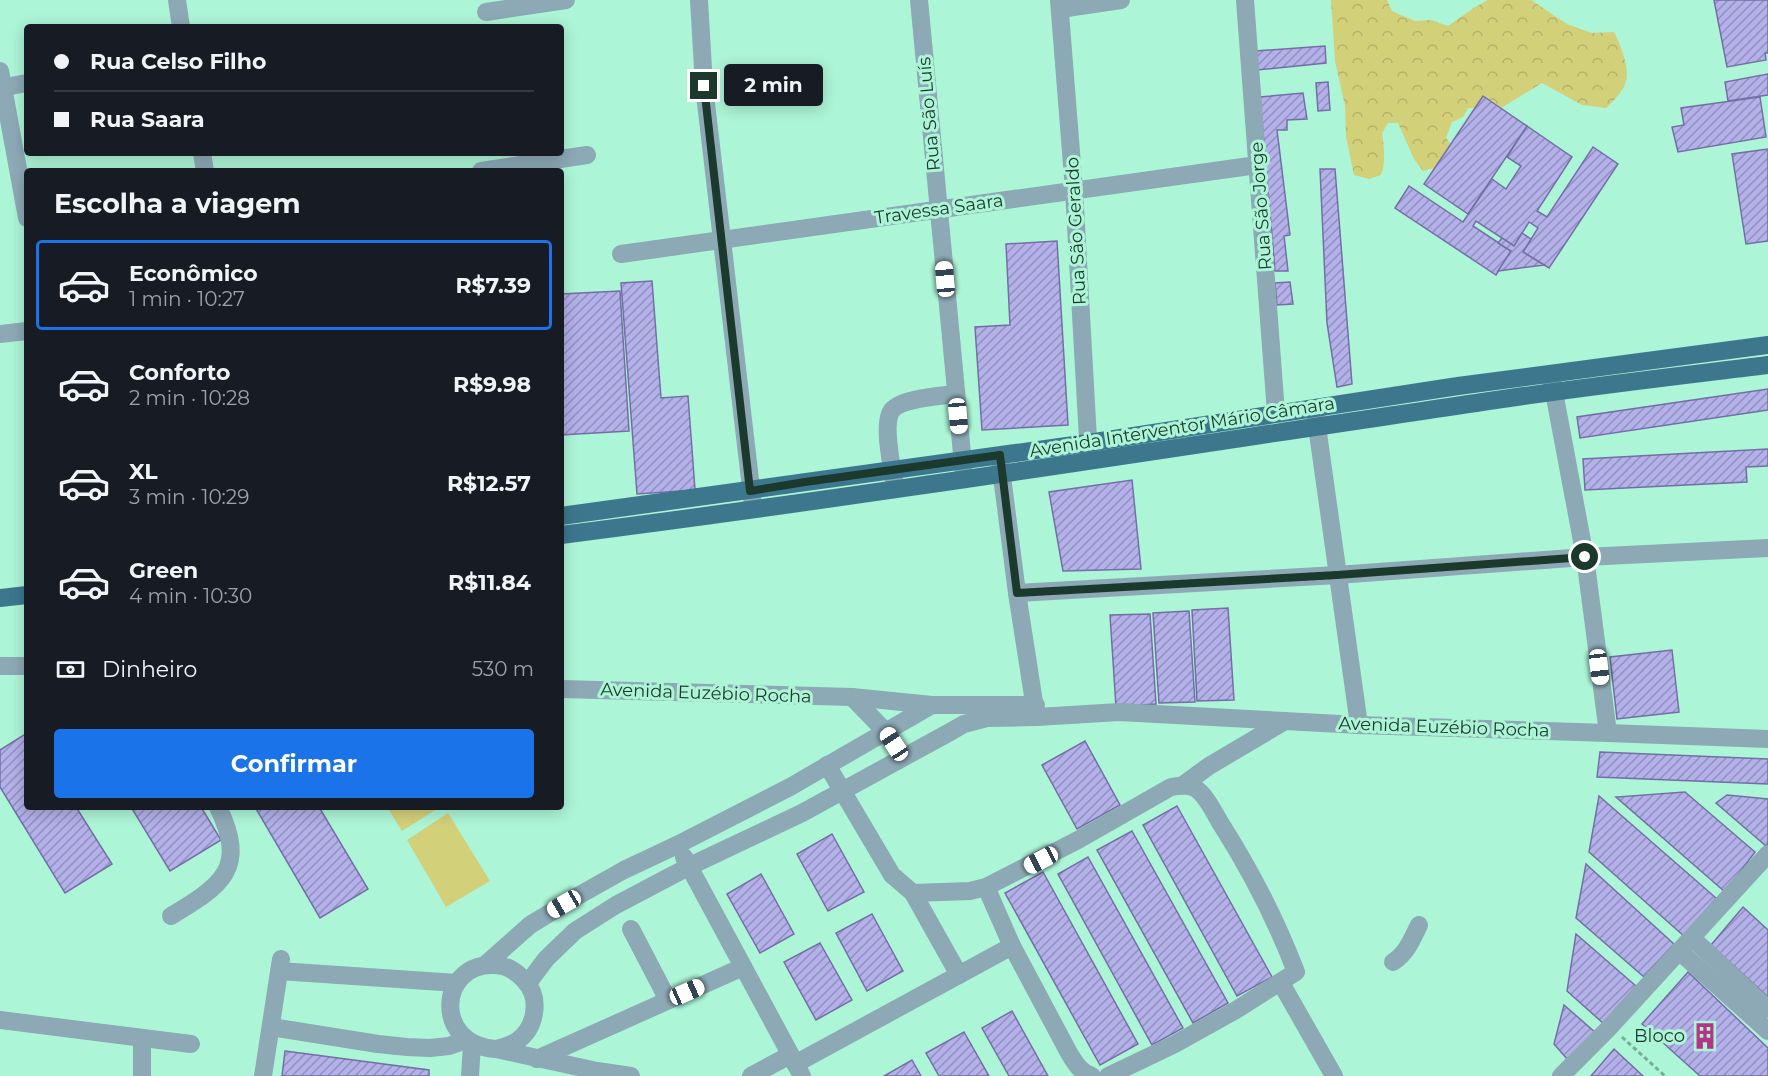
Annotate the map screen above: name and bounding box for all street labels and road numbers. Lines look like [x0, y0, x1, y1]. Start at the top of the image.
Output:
street label: Rua São Luís [913, 56, 945, 172]
street label: Rua São Jorge [1246, 141, 1276, 271]
street label: Rua São Geraldo [1061, 156, 1091, 306]
street label: Travessa Saara [873, 189, 1005, 229]
street label: Avenida Interventor Mário Câmara [1028, 392, 1336, 462]
street label: Avenida Euzébio Rocha [600, 678, 812, 708]
street label: Avenida Euzébio Rocha [1338, 712, 1550, 742]

